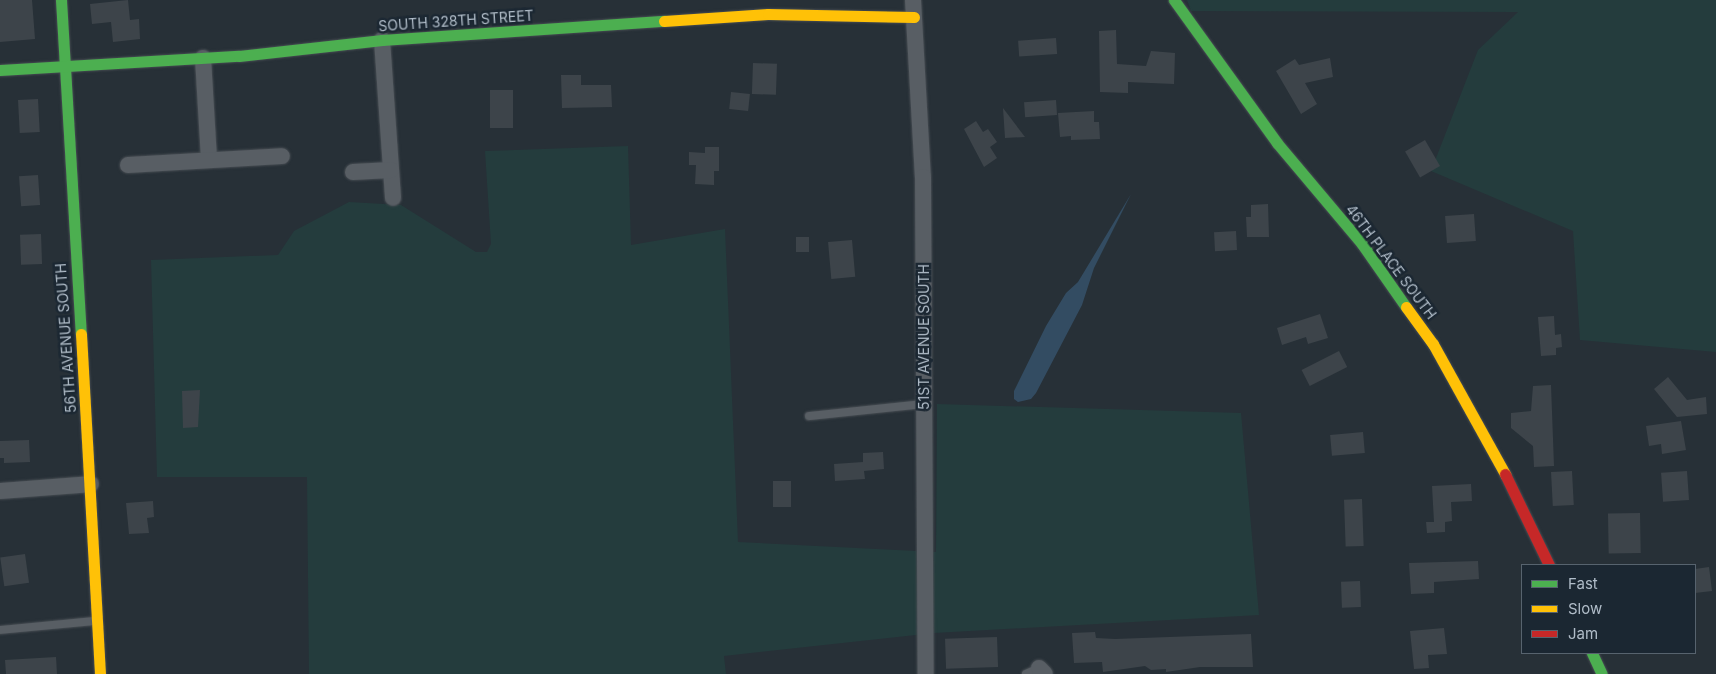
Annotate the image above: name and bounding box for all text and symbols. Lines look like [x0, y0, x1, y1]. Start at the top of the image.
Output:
street label: SOUTH 328TH STREET [378, 7, 534, 35]
street label: 46TH PLACE SOUTH [1342, 201, 1440, 323]
street label: 56TH AVENUE SOUTH [52, 262, 80, 414]
street label: 51ST AVENUE SOUTH [916, 264, 932, 410]
legend [1521, 564, 1696, 654]
text: Fast [1568, 574, 1598, 593]
text: Slow [1568, 599, 1602, 618]
text: Jam [1568, 624, 1598, 643]

